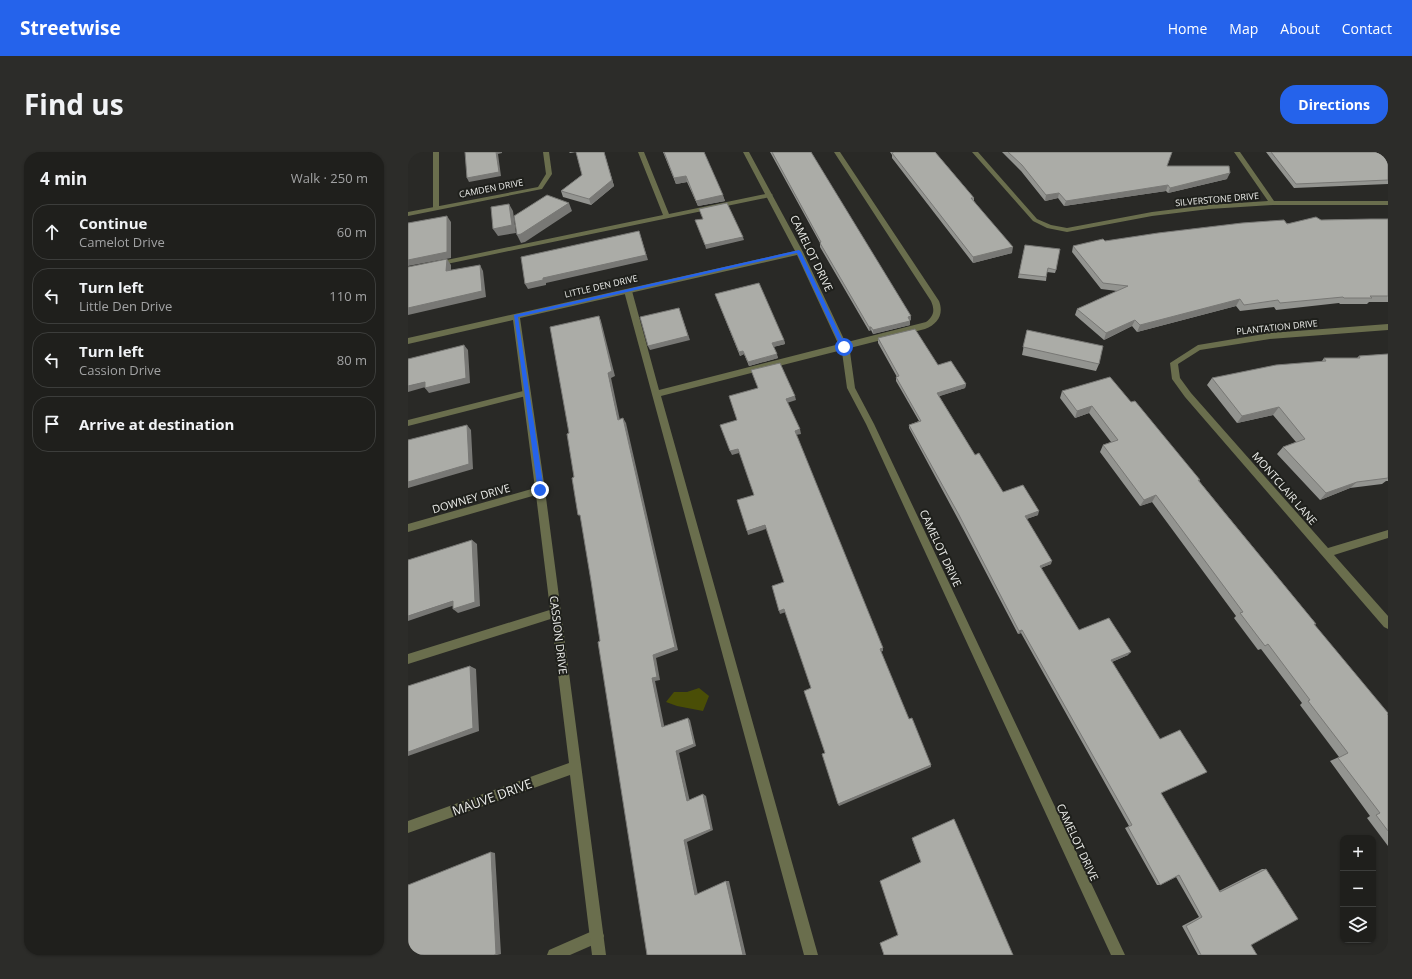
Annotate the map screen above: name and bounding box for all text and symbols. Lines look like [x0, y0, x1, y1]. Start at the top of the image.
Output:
text: Streetwise [20, 15, 121, 41]
text: Home [1168, 19, 1207, 38]
text: Map [1229, 19, 1258, 38]
text: About [1280, 19, 1320, 38]
text: Contact [1342, 19, 1392, 38]
text: Find us [24, 85, 124, 123]
button: Directions [1280, 85, 1388, 124]
text: 4 min [40, 167, 87, 190]
text: Walk · 250 m [291, 169, 368, 187]
street label: CAMDEN DRIVE [458, 175, 524, 201]
street label: SILVERSTONE DRIVE [1175, 189, 1259, 209]
street label: CAMELOT DRIVE [787, 212, 837, 294]
text: Continue [79, 213, 147, 233]
icon: ahead [41, 221, 63, 243]
text: 60 m [337, 223, 367, 241]
text: Camelot Drive [79, 233, 165, 251]
street label: LITTLE DEN DRIVE [563, 271, 639, 301]
text: Turn left [79, 277, 144, 297]
icon: left [41, 285, 63, 307]
text: 110 m [329, 287, 367, 305]
text: Little Den Drive [79, 297, 172, 315]
street label: PLANTATION DRIVE [1236, 316, 1318, 338]
route start [835, 338, 853, 356]
text: Turn left [79, 341, 144, 361]
icon: left [41, 349, 63, 371]
text: 80 m [337, 351, 367, 369]
text: Cassion Drive [79, 361, 161, 379]
icon: arrive [41, 413, 63, 435]
text: Arrive at destination [79, 414, 234, 434]
street label: MONTCLAIR LANE [1249, 448, 1321, 528]
street label: DOWNEY DRIVE [430, 480, 512, 516]
route end [531, 481, 549, 499]
street label: CAMELOT DRIVE [917, 507, 965, 589]
street label: CASSION DRIVE [547, 595, 571, 675]
street label: MAUVE DRIVE [450, 774, 534, 820]
street label: CAMELOT DRIVE [1054, 801, 1102, 883]
map controls [1340, 835, 1376, 943]
button: + [1340, 835, 1376, 871]
button: − [1340, 871, 1376, 907]
button: layers [1340, 907, 1376, 943]

